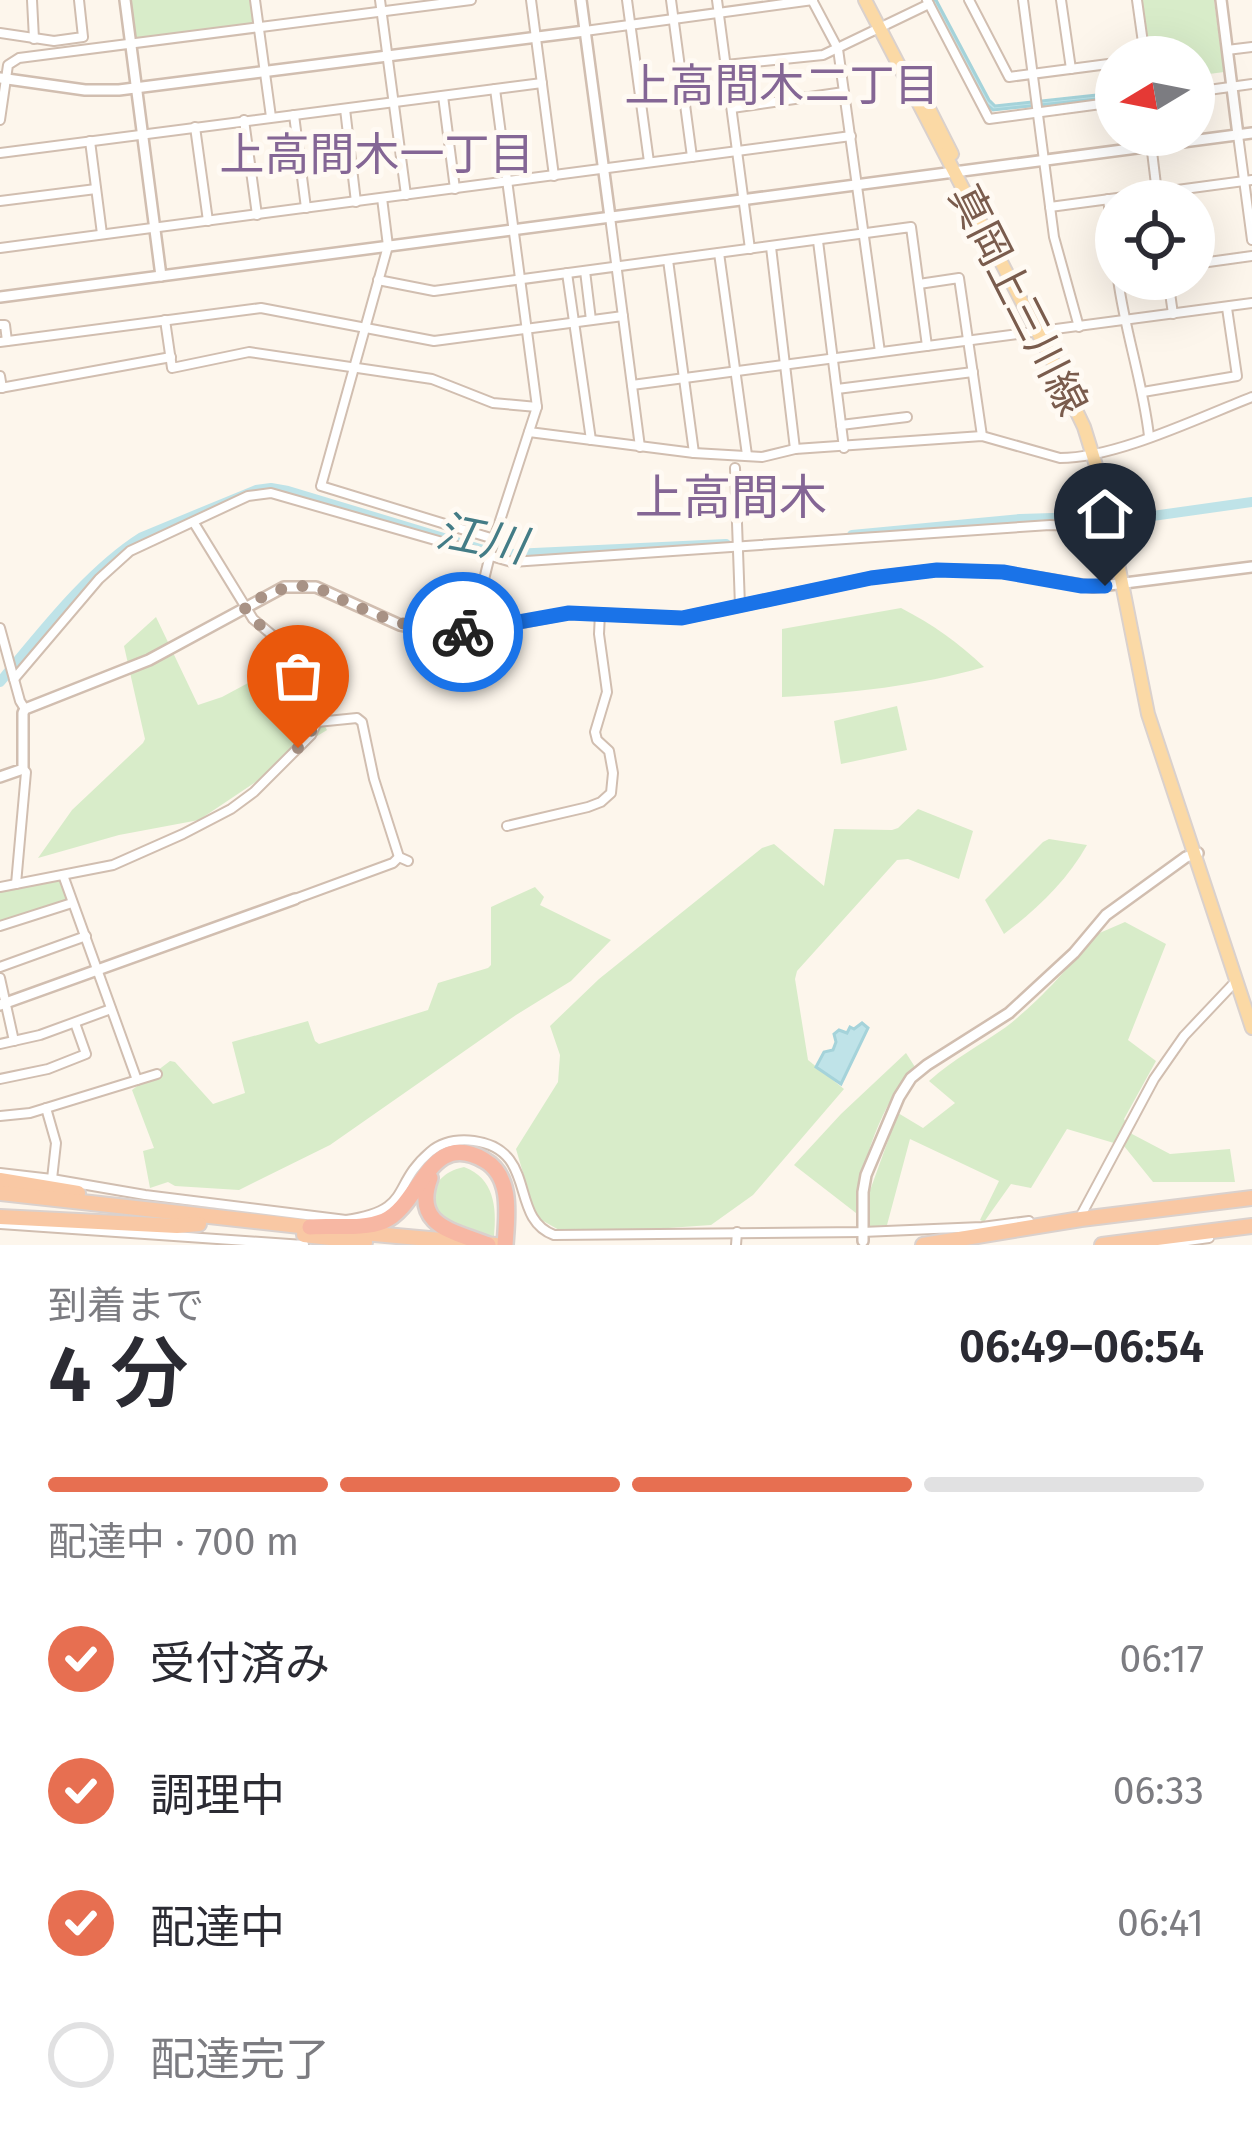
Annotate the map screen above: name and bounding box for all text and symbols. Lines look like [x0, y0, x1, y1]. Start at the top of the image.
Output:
north arrow [1095, 36, 1215, 156]
map controls [1095, 36, 1215, 300]
district label: 上高間木二丁目 [624, 59, 940, 113]
district label: 上高間木一丁目 [219, 128, 535, 182]
street label: 真岡上三川線 [939, 176, 1097, 424]
button: locate [1095, 180, 1215, 300]
pin [1054, 463, 1156, 586]
district label: 上高間木 [635, 469, 827, 527]
icon: home [1072, 481, 1138, 547]
water label: 江川 [432, 504, 534, 575]
courier [403, 572, 523, 692]
icon: bike [430, 599, 496, 665]
pin [247, 625, 349, 748]
icon: bag [265, 643, 331, 709]
text: 到着まで [48, 1283, 204, 1329]
text: 06:49–06:54 [959, 1320, 1204, 1374]
text: 4 分 [48, 1328, 188, 1422]
text: 配達中 · 700 m [48, 1519, 299, 1565]
icon: check [48, 1626, 114, 1692]
text: 06:17 [1119, 1636, 1204, 1682]
text: 受付済み [150, 1637, 330, 1691]
icon: check [48, 1758, 114, 1824]
text: 06:33 [1113, 1768, 1204, 1814]
text: 調理中 [150, 1769, 285, 1823]
icon: check [48, 1890, 114, 1956]
text: 06:41 [1117, 1900, 1204, 1946]
text: 配達中 [150, 1901, 285, 1955]
text: 配達完了 [150, 2033, 330, 2087]

